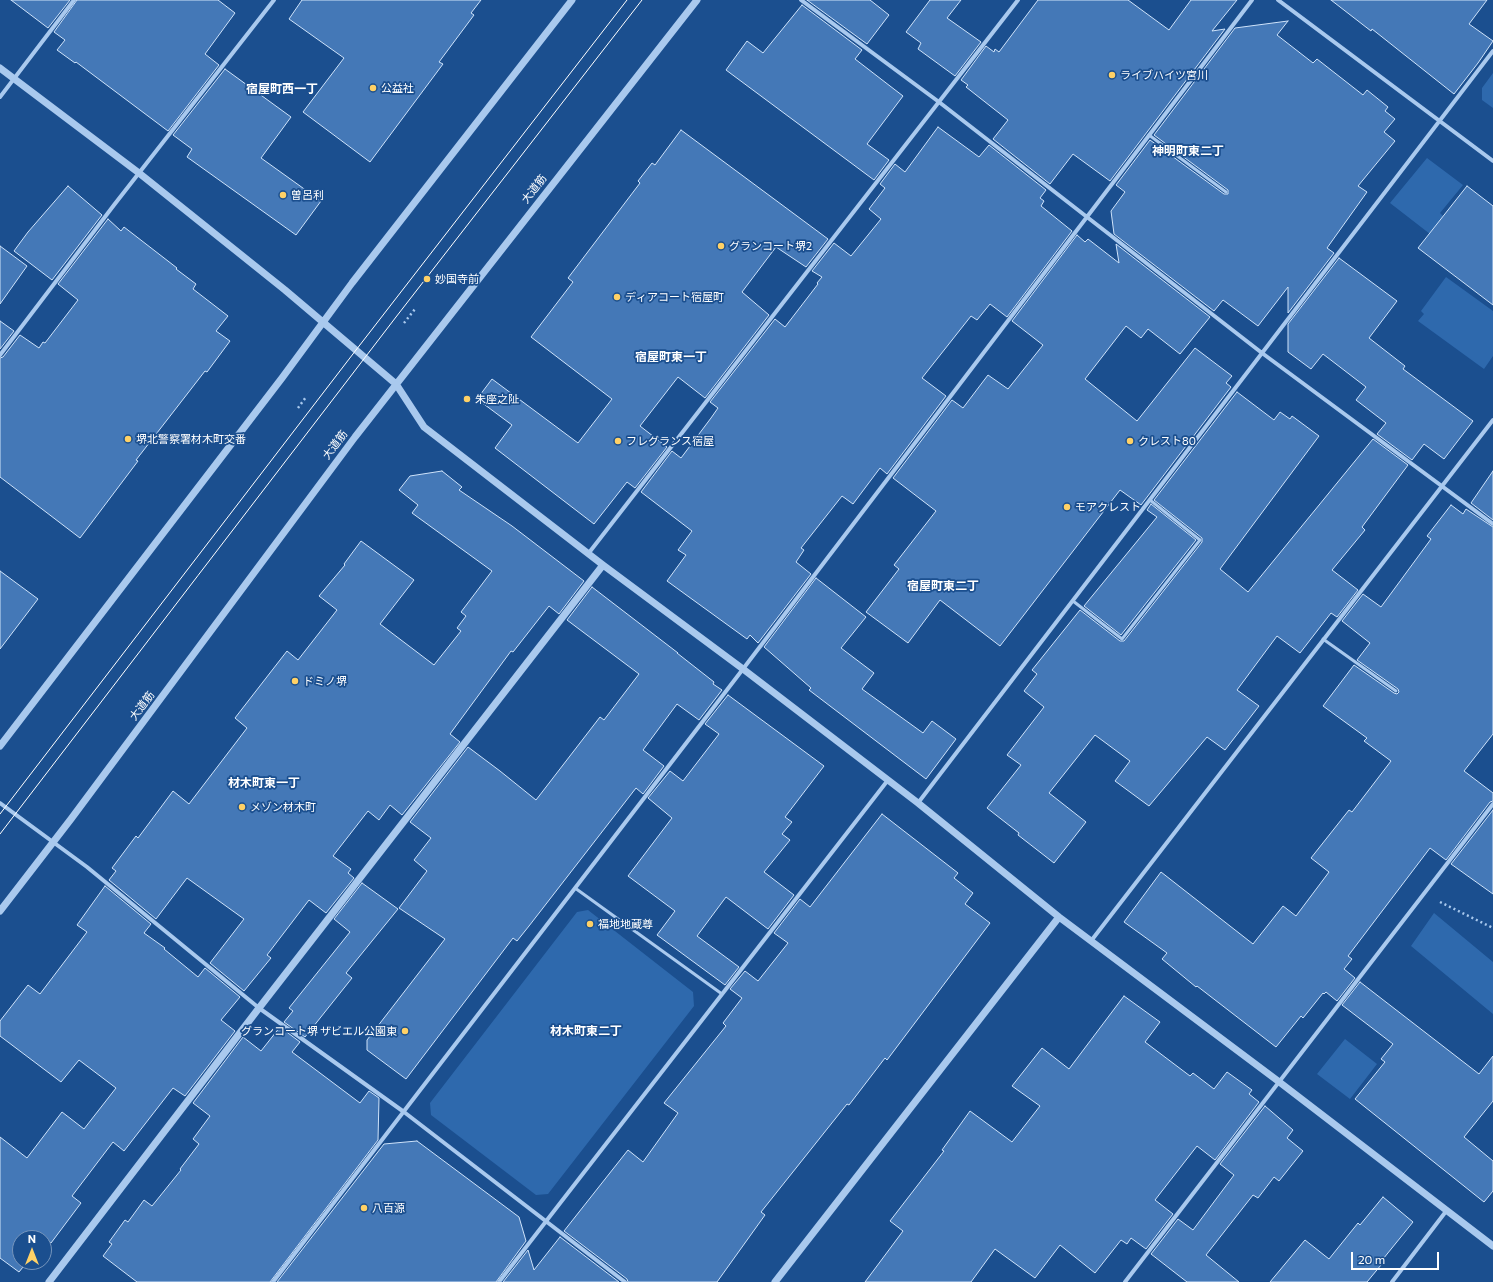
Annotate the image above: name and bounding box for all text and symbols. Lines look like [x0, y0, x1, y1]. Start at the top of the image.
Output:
place label: ライブハイツ宮川 [1120, 68, 1208, 82]
marker: ライブハイツ宮川 [1107, 70, 1117, 80]
place label: 公益社 [381, 81, 414, 95]
district label: 宿屋町西一丁 [246, 82, 318, 96]
marker: 公益社 [368, 83, 378, 93]
district label: 神明町東二丁 [1152, 144, 1224, 158]
street label: 大道筋 [519, 172, 549, 206]
place label: 曽呂利 [291, 188, 324, 202]
marker: 曽呂利 [278, 190, 288, 200]
place label: グランコート堺2 [729, 239, 812, 253]
marker: グランコート堺2 [716, 241, 726, 251]
place label: 妙国寺前 [435, 272, 479, 286]
marker: 妙国寺前 [422, 274, 432, 284]
place label: ディアコート宿屋町 [625, 290, 724, 304]
marker: ディアコート宿屋町 [612, 292, 622, 302]
district label: 宿屋町東一丁 [635, 350, 707, 364]
place label: 朱座之阯 [475, 392, 519, 406]
marker: 朱座之阯 [462, 394, 472, 404]
street label: 大道筋 [320, 428, 350, 462]
place label: 堺北警察署材木町交番 [136, 432, 246, 446]
marker: 堺北警察署材木町交番 [123, 434, 133, 444]
place label: フレグランス宿屋 [626, 434, 714, 448]
place label: クレスト80 [1138, 434, 1196, 448]
marker: フレグランス宿屋 [613, 436, 623, 446]
marker: クレスト80 [1125, 436, 1135, 446]
place label: モアクレスト [1075, 500, 1141, 514]
marker: モアクレスト [1062, 502, 1072, 512]
district label: 宿屋町東二丁 [907, 579, 979, 593]
place label: ドミノ堺 [303, 674, 347, 688]
marker: ドミノ堺 [290, 676, 300, 686]
street label: 大道筋 [127, 689, 157, 723]
district label: 材木町東一丁 [228, 776, 300, 790]
place label: メゾン材木町 [250, 800, 316, 814]
marker: メゾン材木町 [237, 802, 247, 812]
place label: 福地地蔵尊 [598, 917, 653, 931]
marker: 福地地蔵尊 [585, 919, 595, 929]
place label: グランコート堺 ザビエル公園東 [241, 1024, 397, 1038]
district label: 材木町東二丁 [550, 1024, 622, 1038]
marker: グランコート堺 ザビエル公園東 [400, 1026, 410, 1036]
place label: 八百源 [372, 1201, 405, 1215]
marker: 八百源 [359, 1203, 369, 1213]
north arrow [12, 1230, 52, 1270]
text: N [28, 1232, 36, 1245]
scale bar [1353, 1244, 1441, 1270]
text: 20 m [1358, 1252, 1385, 1266]

